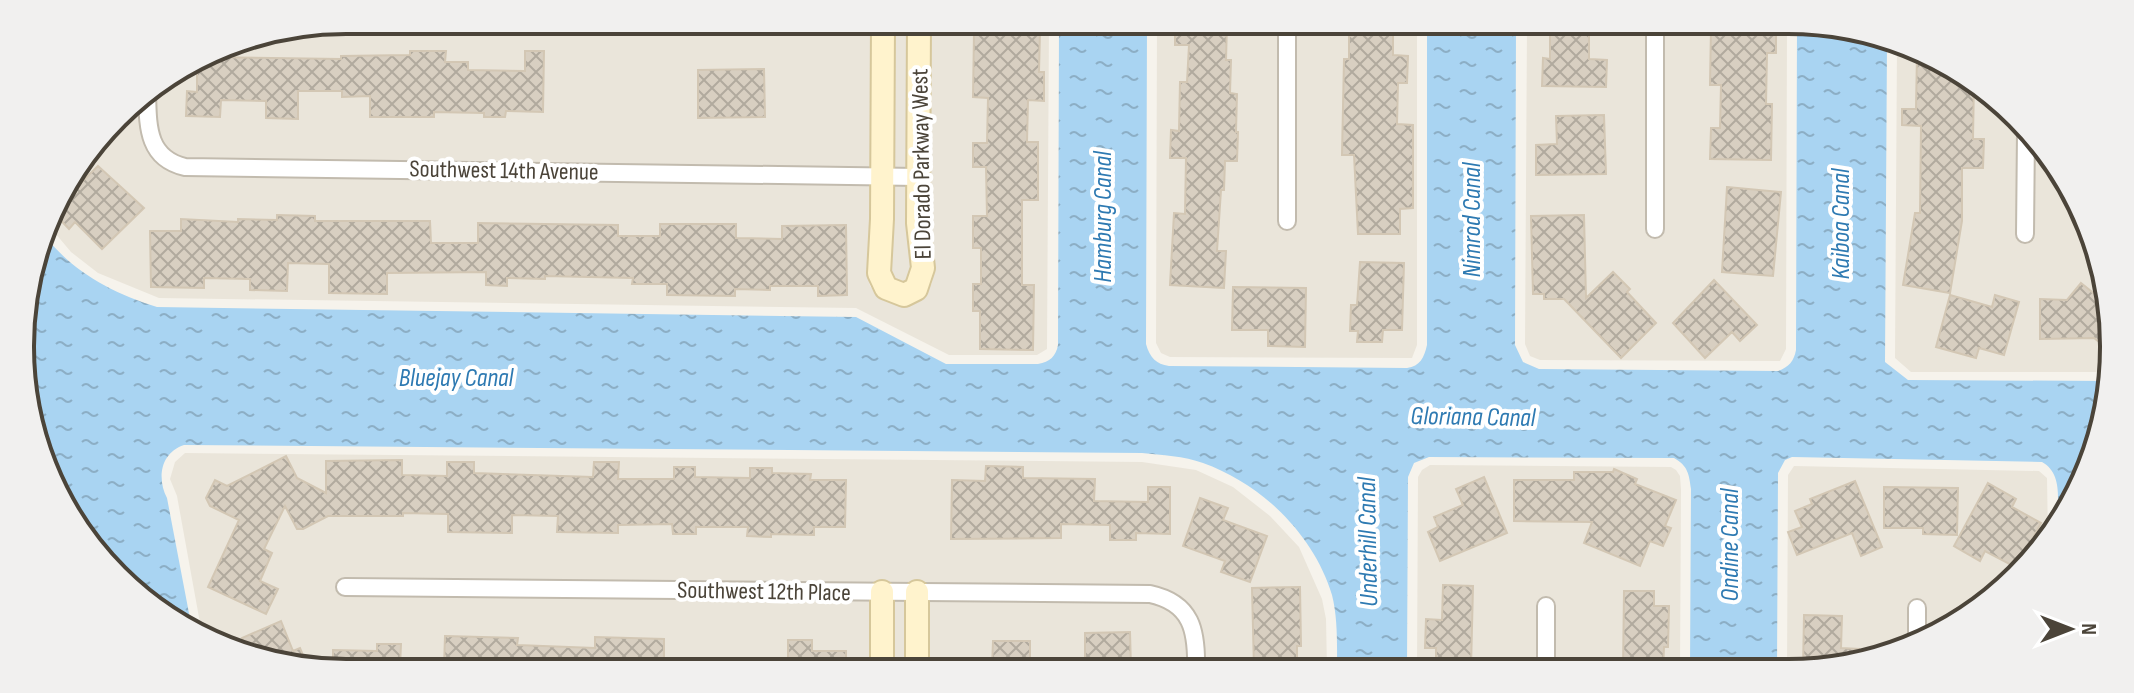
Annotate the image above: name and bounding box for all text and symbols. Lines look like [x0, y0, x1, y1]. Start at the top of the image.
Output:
street label: El Dorado Parkway West [905, 68, 938, 260]
water label: Hamburg Canal [1088, 150, 1119, 283]
street label: Southwest 14th Avenue [409, 154, 599, 187]
water label: Nimrod Canal [1457, 161, 1488, 278]
water label: Kaiboa Canal [1826, 167, 1857, 279]
water label: Bluejay Canal [399, 363, 515, 394]
water label: Gloriana Canal [1410, 401, 1537, 434]
water label: Underhill Canal [1352, 476, 1385, 607]
water label: Ondine Canal [1715, 487, 1746, 601]
street label: Southwest 12th Place [677, 575, 851, 608]
north arrow [2030, 589, 2110, 669]
text: N [2075, 623, 2102, 635]

